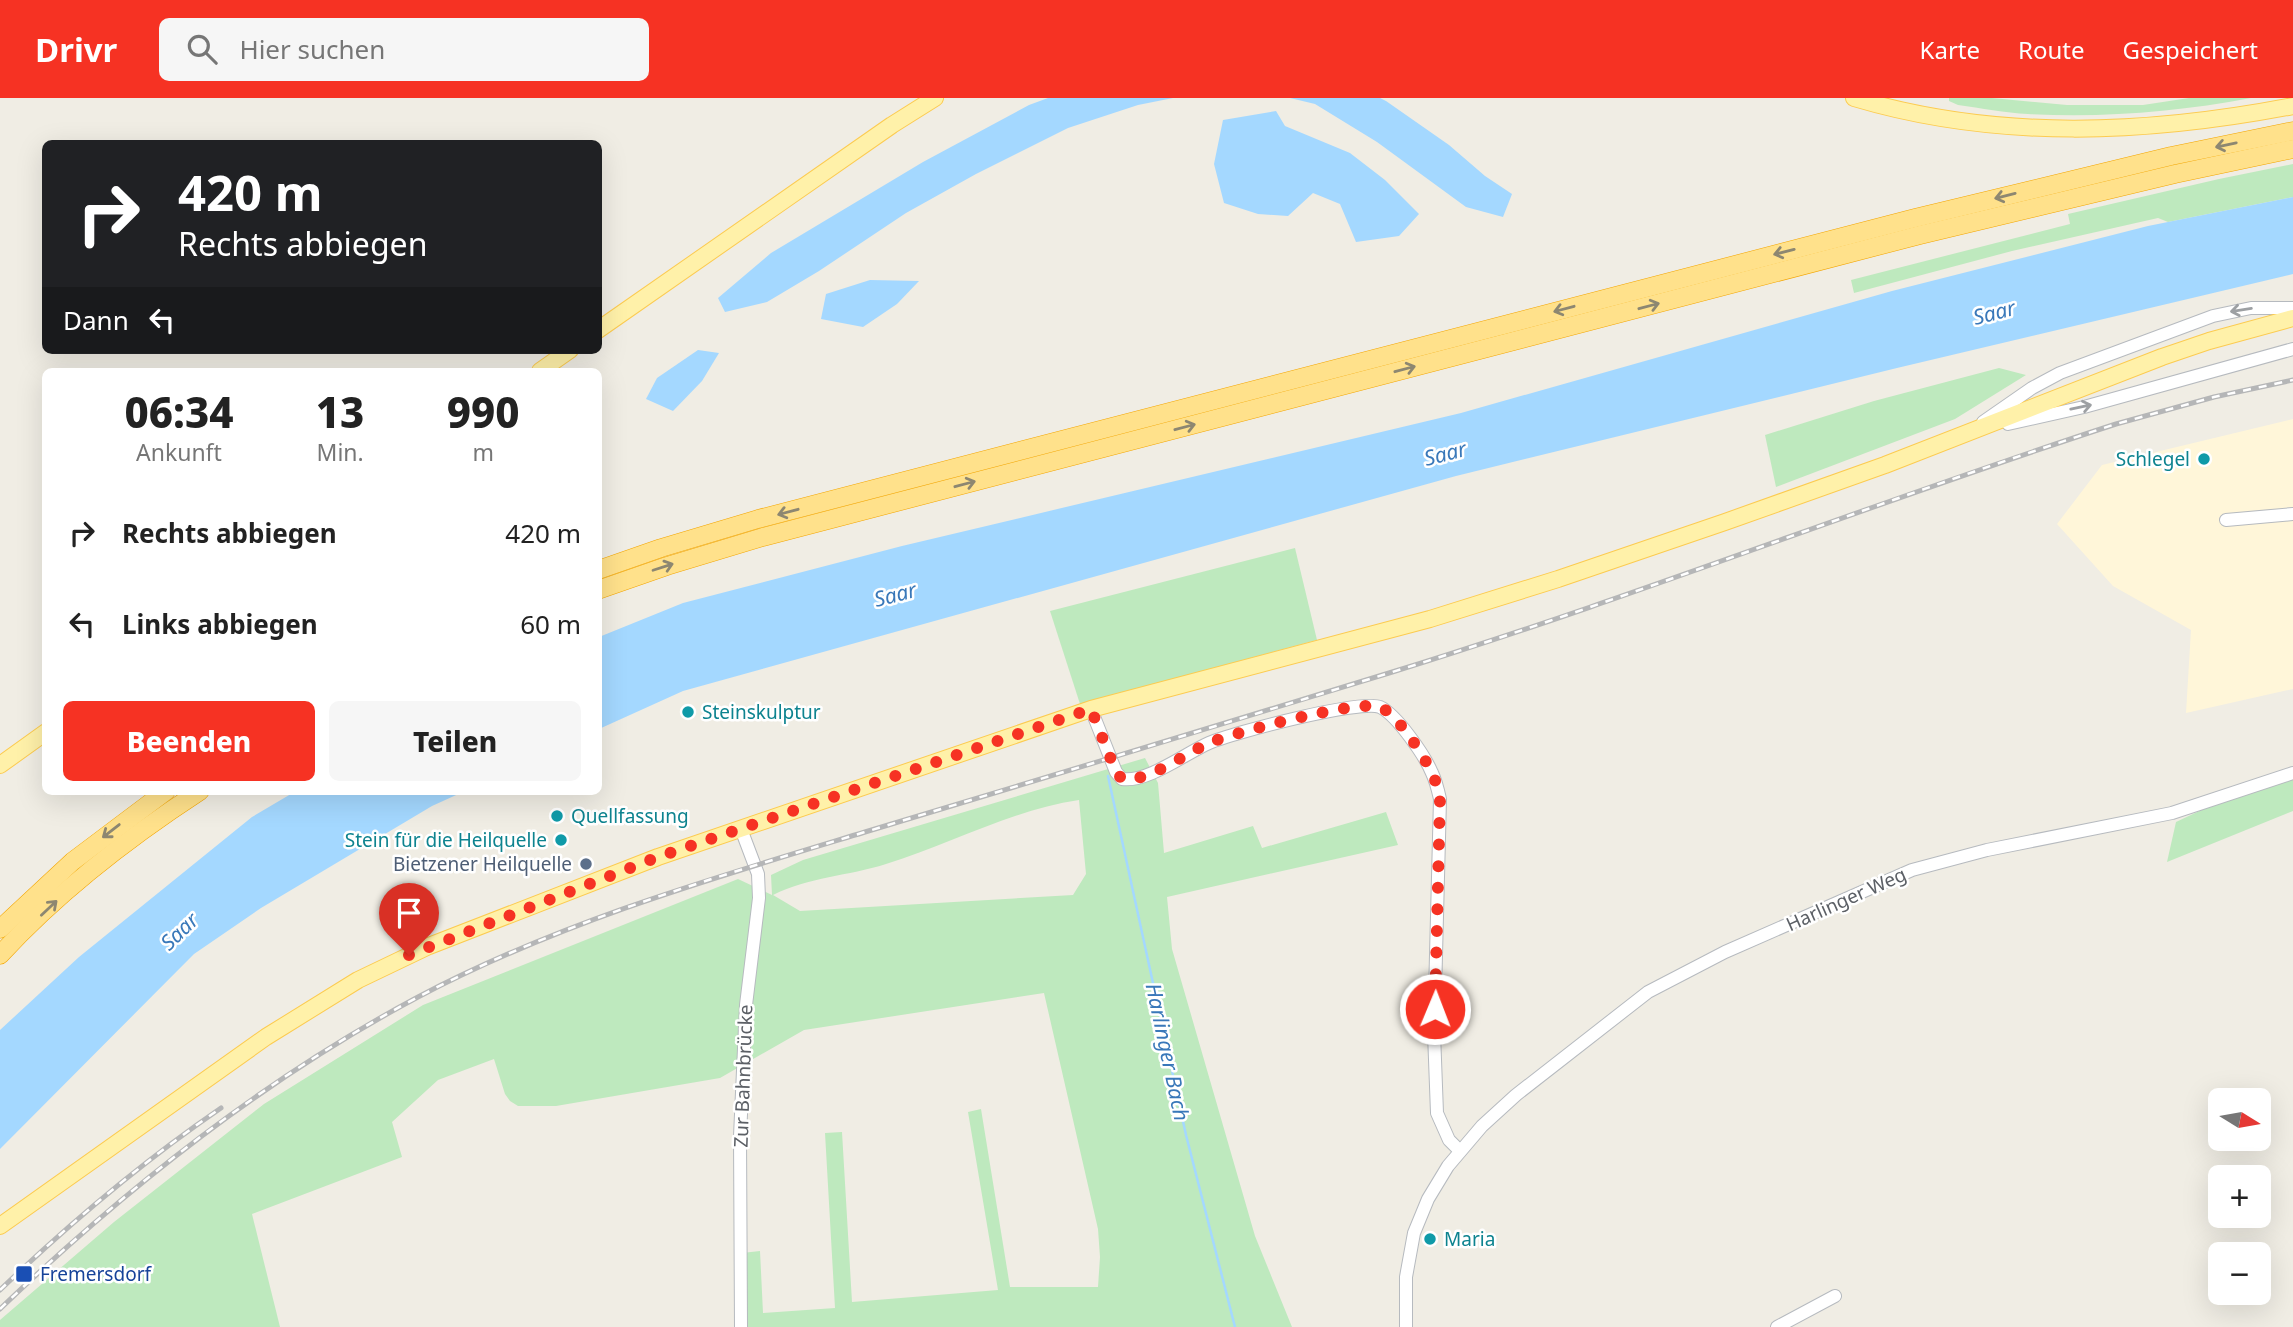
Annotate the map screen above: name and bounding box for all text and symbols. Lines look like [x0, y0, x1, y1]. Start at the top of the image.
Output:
search box [159, 18, 649, 81]
text: Drivr [35, 27, 117, 72]
icon: search [183, 30, 221, 68]
text: Hier suchen [239, 31, 385, 67]
text: Karte [1920, 33, 1980, 66]
text: Route [2018, 33, 2085, 66]
text: Gespeichert [2123, 33, 2258, 66]
one-way arrow [2215, 138, 2238, 152]
text: 420 m [178, 159, 323, 225]
icon: right [63, 168, 154, 259]
one-way arrow [1994, 190, 2016, 203]
text: Rechts abbiegen [178, 222, 427, 265]
one-way arrow [1773, 246, 1795, 259]
water label: Saar [1970, 293, 2020, 331]
one-way arrow [1638, 298, 1660, 311]
icon: left [143, 301, 181, 339]
text: Dann [63, 302, 129, 338]
one-way arrow [1553, 303, 1576, 316]
one-way arrow [2230, 303, 2253, 316]
one-way arrow [1394, 362, 1416, 375]
text: 06:34 [124, 383, 233, 440]
text: 13 [316, 383, 364, 440]
text: 990 [447, 383, 520, 440]
one-way arrow [2069, 400, 2091, 413]
one-way arrow [1174, 420, 1196, 433]
water label: Saar [1421, 434, 1471, 472]
text: Ankunft [136, 436, 222, 468]
text: Min. [317, 436, 364, 468]
text: m [472, 436, 494, 468]
place label: Schlegel [2116, 446, 2190, 472]
marker: Schlegel [2196, 451, 2212, 467]
one-way arrow [953, 477, 976, 490]
one-way arrow [777, 506, 799, 519]
icon: right [63, 514, 101, 552]
text: Rechts abbiegen [122, 515, 337, 551]
text: 420 m [505, 515, 581, 551]
one-way arrow [652, 560, 674, 573]
water label: Saar [871, 575, 921, 613]
icon: left [63, 605, 101, 643]
text: Links abbiegen [122, 606, 318, 642]
text: 60 m [520, 606, 581, 642]
place label: Steinskulptur [702, 699, 821, 725]
button: Beenden [63, 701, 315, 781]
button: Teilen [329, 701, 581, 781]
marker: Steinskulptur [680, 704, 696, 720]
place label: Quellfassung [571, 803, 689, 829]
marker: Quellfassung [549, 808, 565, 824]
one-way arrow [102, 824, 121, 839]
place label: Stein für die Heilquelle [345, 827, 547, 853]
marker: Stein für die Heilquelle [553, 832, 569, 848]
place label: Bietzener Heilquelle [393, 851, 572, 877]
marker: Bietzener Heilquelle [578, 856, 594, 872]
street label: Harlinger Weg [1782, 861, 1910, 937]
pin [379, 883, 439, 955]
icon: arrive [390, 894, 428, 932]
one-way arrow [40, 899, 57, 916]
water label: Saar [154, 905, 205, 956]
position arrow [1398, 972, 1472, 1046]
water label: Harlinger Bach [1140, 981, 1196, 1123]
street label: Zur Bahnbrücke [728, 1004, 758, 1148]
north arrow [2208, 1088, 2272, 1152]
map controls [2208, 1088, 2271, 1305]
button: + [2208, 1165, 2271, 1228]
place label: Maria [1444, 1226, 1495, 1252]
marker: Maria [1422, 1231, 1438, 1247]
button: − [2208, 1242, 2271, 1305]
place label: Fremersdorf [40, 1261, 153, 1287]
marker: Fremersdorf [14, 1264, 34, 1284]

